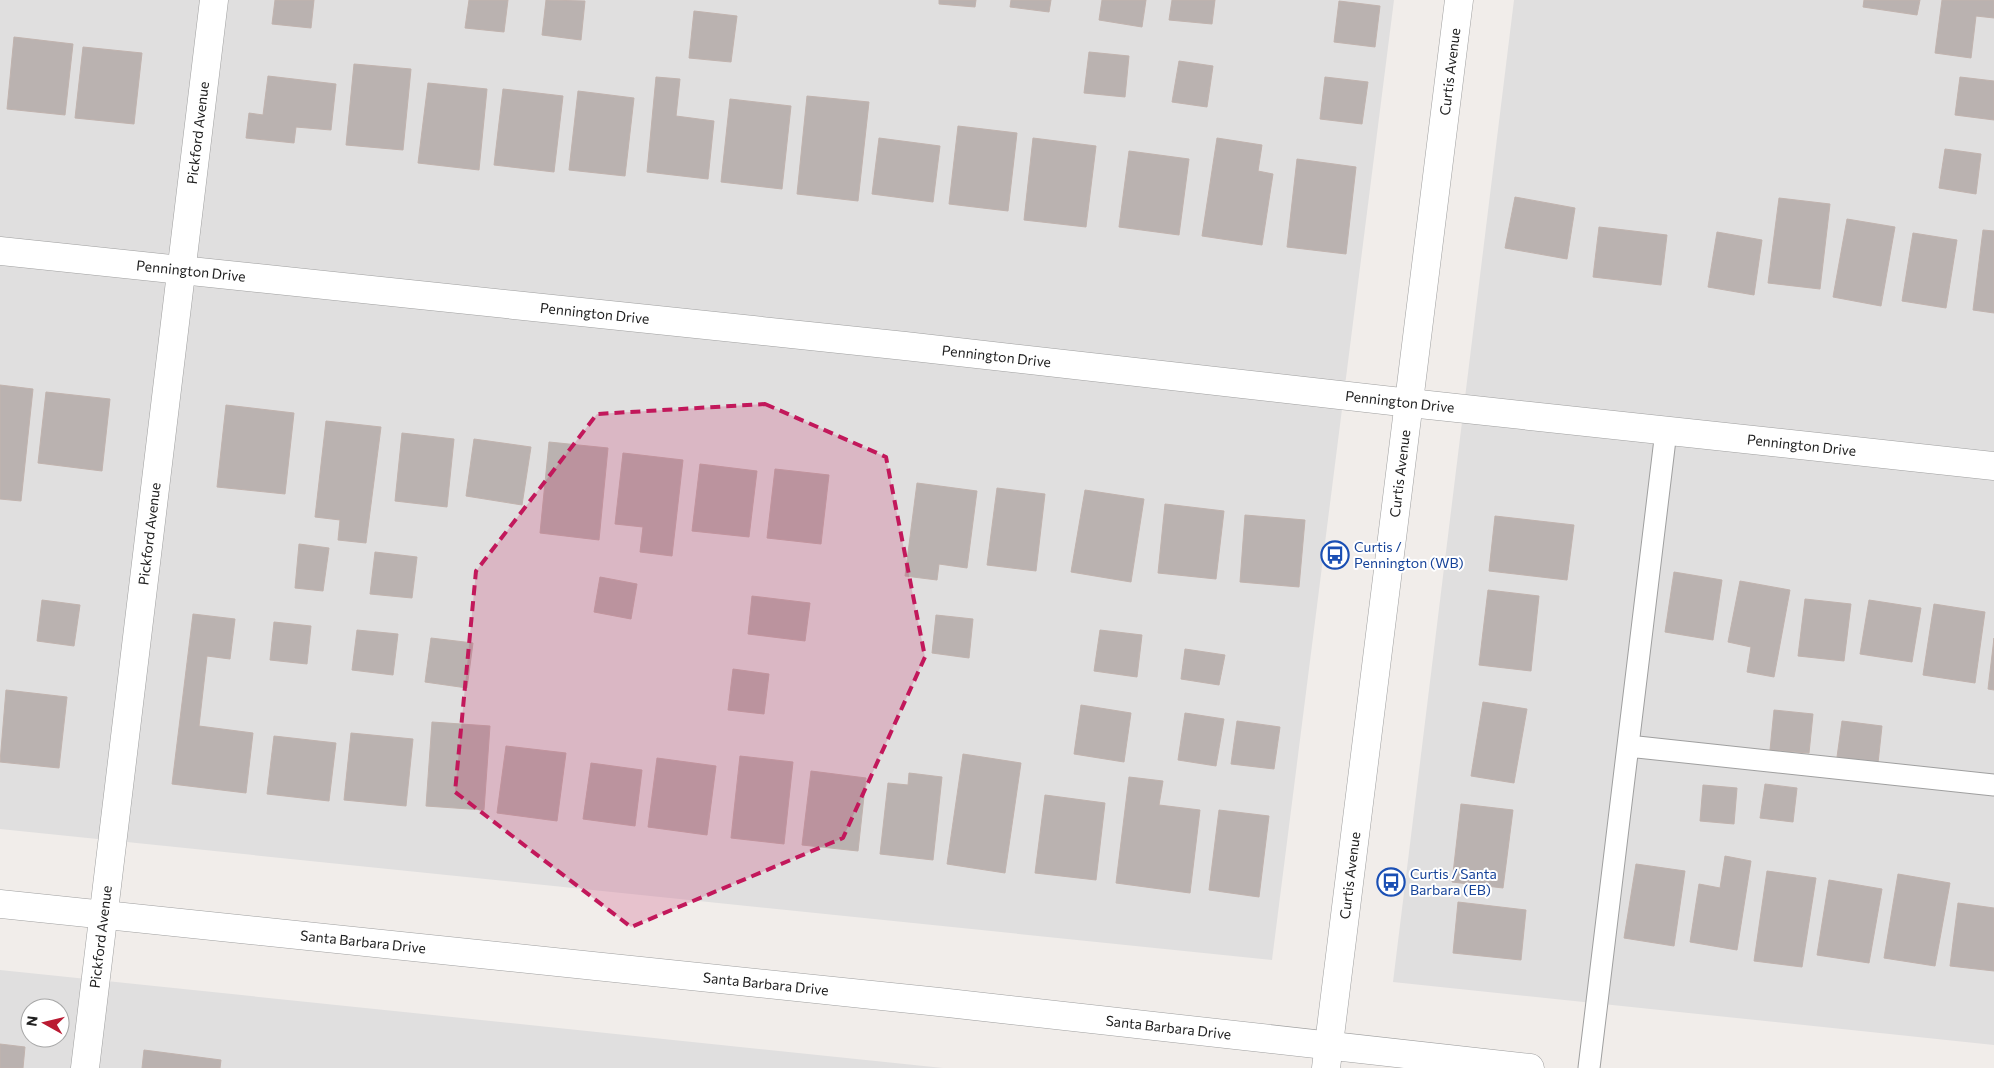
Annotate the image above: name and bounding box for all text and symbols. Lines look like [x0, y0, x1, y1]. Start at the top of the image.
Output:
street label: Curtis Avenue [1436, 27, 1463, 116]
street label: Pickford Avenue [183, 80, 212, 185]
street label: Pennington Drive [136, 256, 246, 285]
street label: Pennington Drive [539, 299, 650, 327]
street label: Pennington Drive [941, 341, 1052, 370]
street label: Pennington Drive [1344, 387, 1455, 416]
street label: Curtis Avenue [1386, 429, 1413, 518]
street label: Pennington Drive [1746, 430, 1857, 459]
street label: Pickford Avenue [134, 481, 164, 586]
place label: Curtis / Pennington (WB) [1354, 538, 1464, 571]
bus stop icon: Curtis / Pennington (WB) [1320, 540, 1350, 570]
street label: Curtis Avenue [1336, 831, 1363, 920]
place label: Curtis / Santa Barbara (EB) [1410, 865, 1497, 898]
bus stop icon: Curtis / Santa Barbara (EB) [1376, 867, 1406, 897]
street label: Pickford Avenue [86, 885, 115, 989]
street label: Santa Barbara Drive [299, 926, 427, 956]
street label: Santa Barbara Drive [702, 968, 830, 998]
north arrow [20, 998, 70, 1048]
street label: Santa Barbara Drive [1105, 1012, 1232, 1043]
text: N [22, 1015, 41, 1028]

